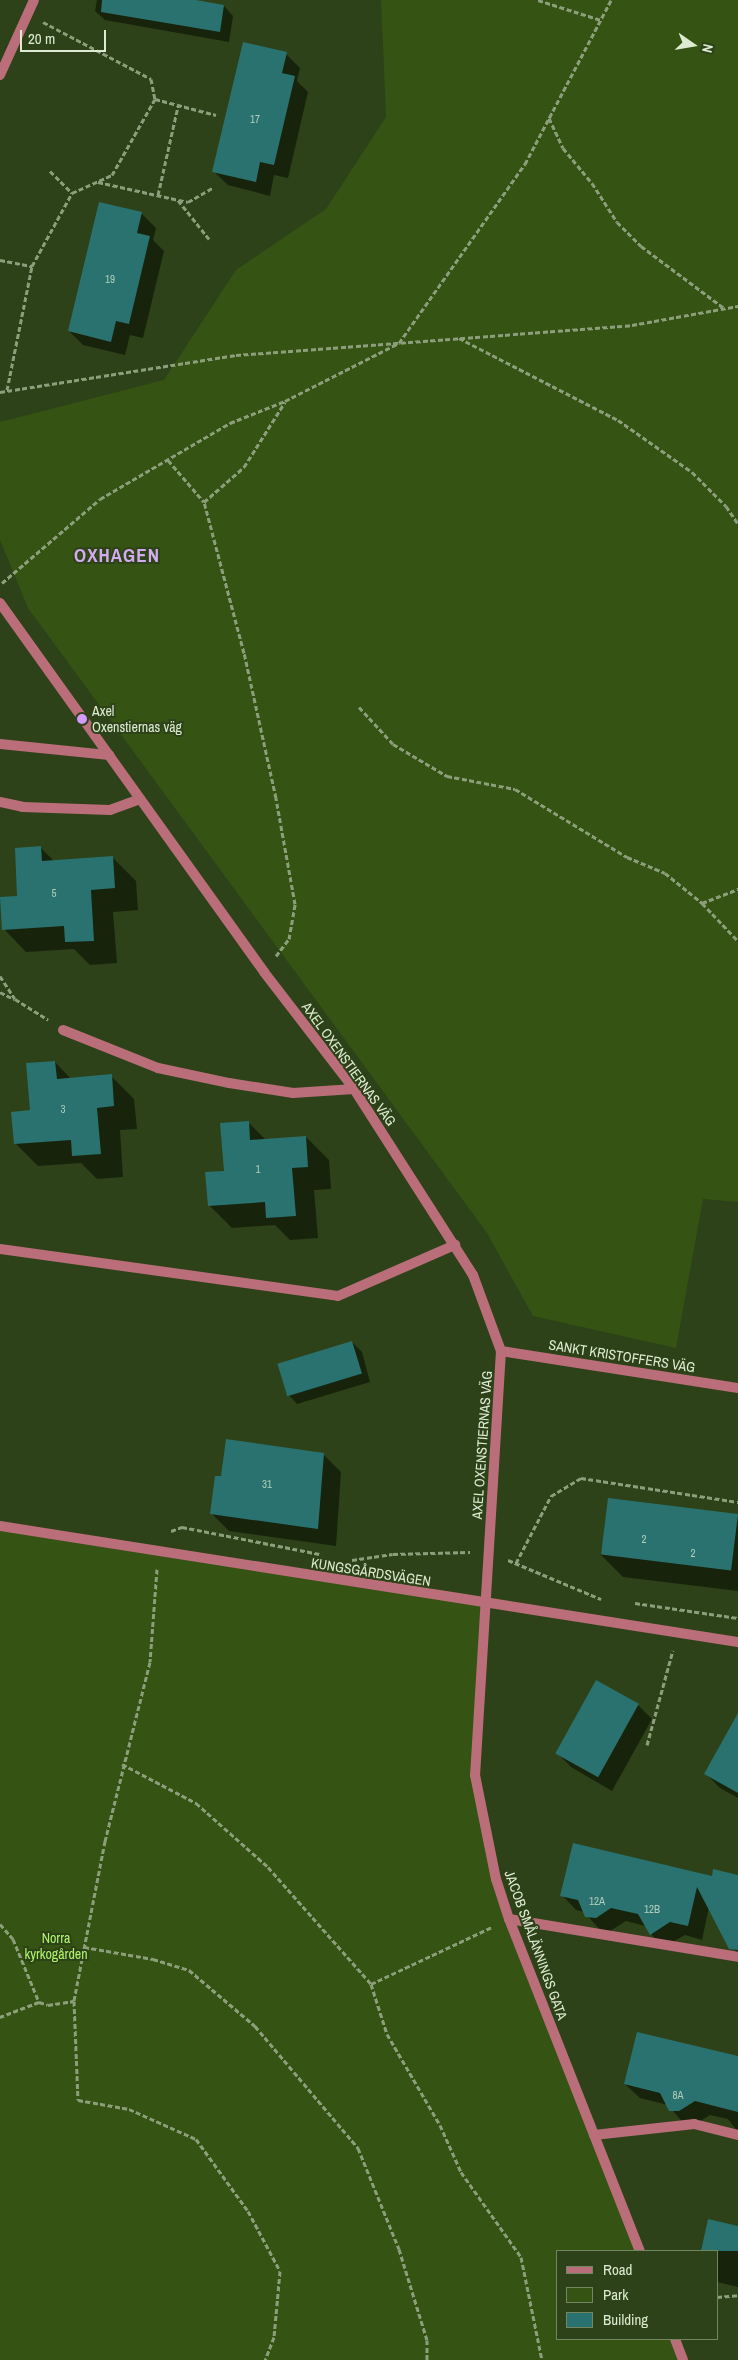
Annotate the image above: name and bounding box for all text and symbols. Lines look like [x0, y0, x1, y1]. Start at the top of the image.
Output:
scale bar [22, 20, 109, 52]
north arrow [668, 20, 718, 70]
text: 20 m [28, 28, 55, 49]
text: N [698, 42, 717, 54]
house number: 17 [250, 112, 260, 126]
house number: 19 [105, 272, 115, 286]
district label: OXHAGEN [73, 545, 161, 567]
place label: Axel Oxenstiernas väg [92, 703, 182, 736]
marker: Axel Oxenstiernas väg [76, 713, 88, 725]
house number: 5 [51, 886, 57, 900]
street label: AXEL OXENSTIERNAS VÄG [298, 999, 400, 1129]
house number: 3 [60, 1102, 66, 1116]
house number: 1 [255, 1162, 261, 1176]
street label: SANKT KRISTOFFERS VÄG [547, 1336, 697, 1376]
street label: AXEL OXENSTIERNAS VÄG [468, 1370, 496, 1520]
house number: 31 [262, 1477, 272, 1491]
house number: 2 [641, 1532, 647, 1546]
house number: 2 [690, 1546, 696, 1560]
street label: KUNGSGÅRDSVÄGEN [310, 1554, 432, 1590]
street label: JACOB SMÅLÄNNINGS GATA [501, 1868, 571, 2022]
house number: 12A [589, 1894, 605, 1908]
house number: 12B [644, 1902, 660, 1916]
park label: Norra kyrkogården [24, 1930, 88, 1962]
house number: 8A [672, 2088, 684, 2102]
legend [556, 2250, 718, 2340]
text: Road [603, 2259, 632, 2280]
text: Park [603, 2284, 628, 2305]
text: Building [603, 2309, 648, 2330]

